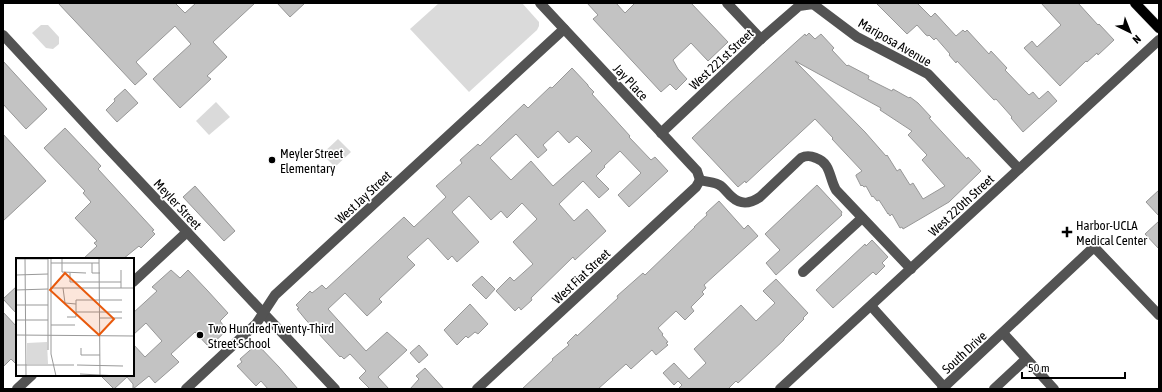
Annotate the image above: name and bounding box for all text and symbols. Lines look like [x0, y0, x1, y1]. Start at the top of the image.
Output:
north arrow [1110, 12, 1150, 52]
street label: Mariposa Avenue [855, 15, 934, 70]
street label: West 221st Street [686, 26, 757, 93]
text: N [1130, 33, 1143, 46]
street label: Jay Place [610, 61, 651, 104]
place label: Meyler Street Elementary [280, 146, 343, 176]
marker: Meyler Street Elementary [267, 155, 277, 165]
street label: West Jay Street [332, 168, 395, 227]
street label: West 220th Street [926, 171, 997, 239]
street label: Meyler Street [151, 176, 205, 233]
place label: Harbor-UCLA Medical Center [1076, 218, 1147, 248]
marker: Harbor-UCLA Medical Center [1061, 226, 1073, 238]
street label: West Fiat Street [549, 246, 613, 307]
inset map [16, 258, 134, 376]
place label: Two Hundred Twenty-Third Street School [208, 321, 334, 351]
street label: South Drive [939, 328, 990, 377]
marker: Two Hundred Twenty-Third Street School [195, 330, 205, 340]
scale bar [1022, 354, 1125, 380]
text: 50 m [1028, 361, 1050, 375]

